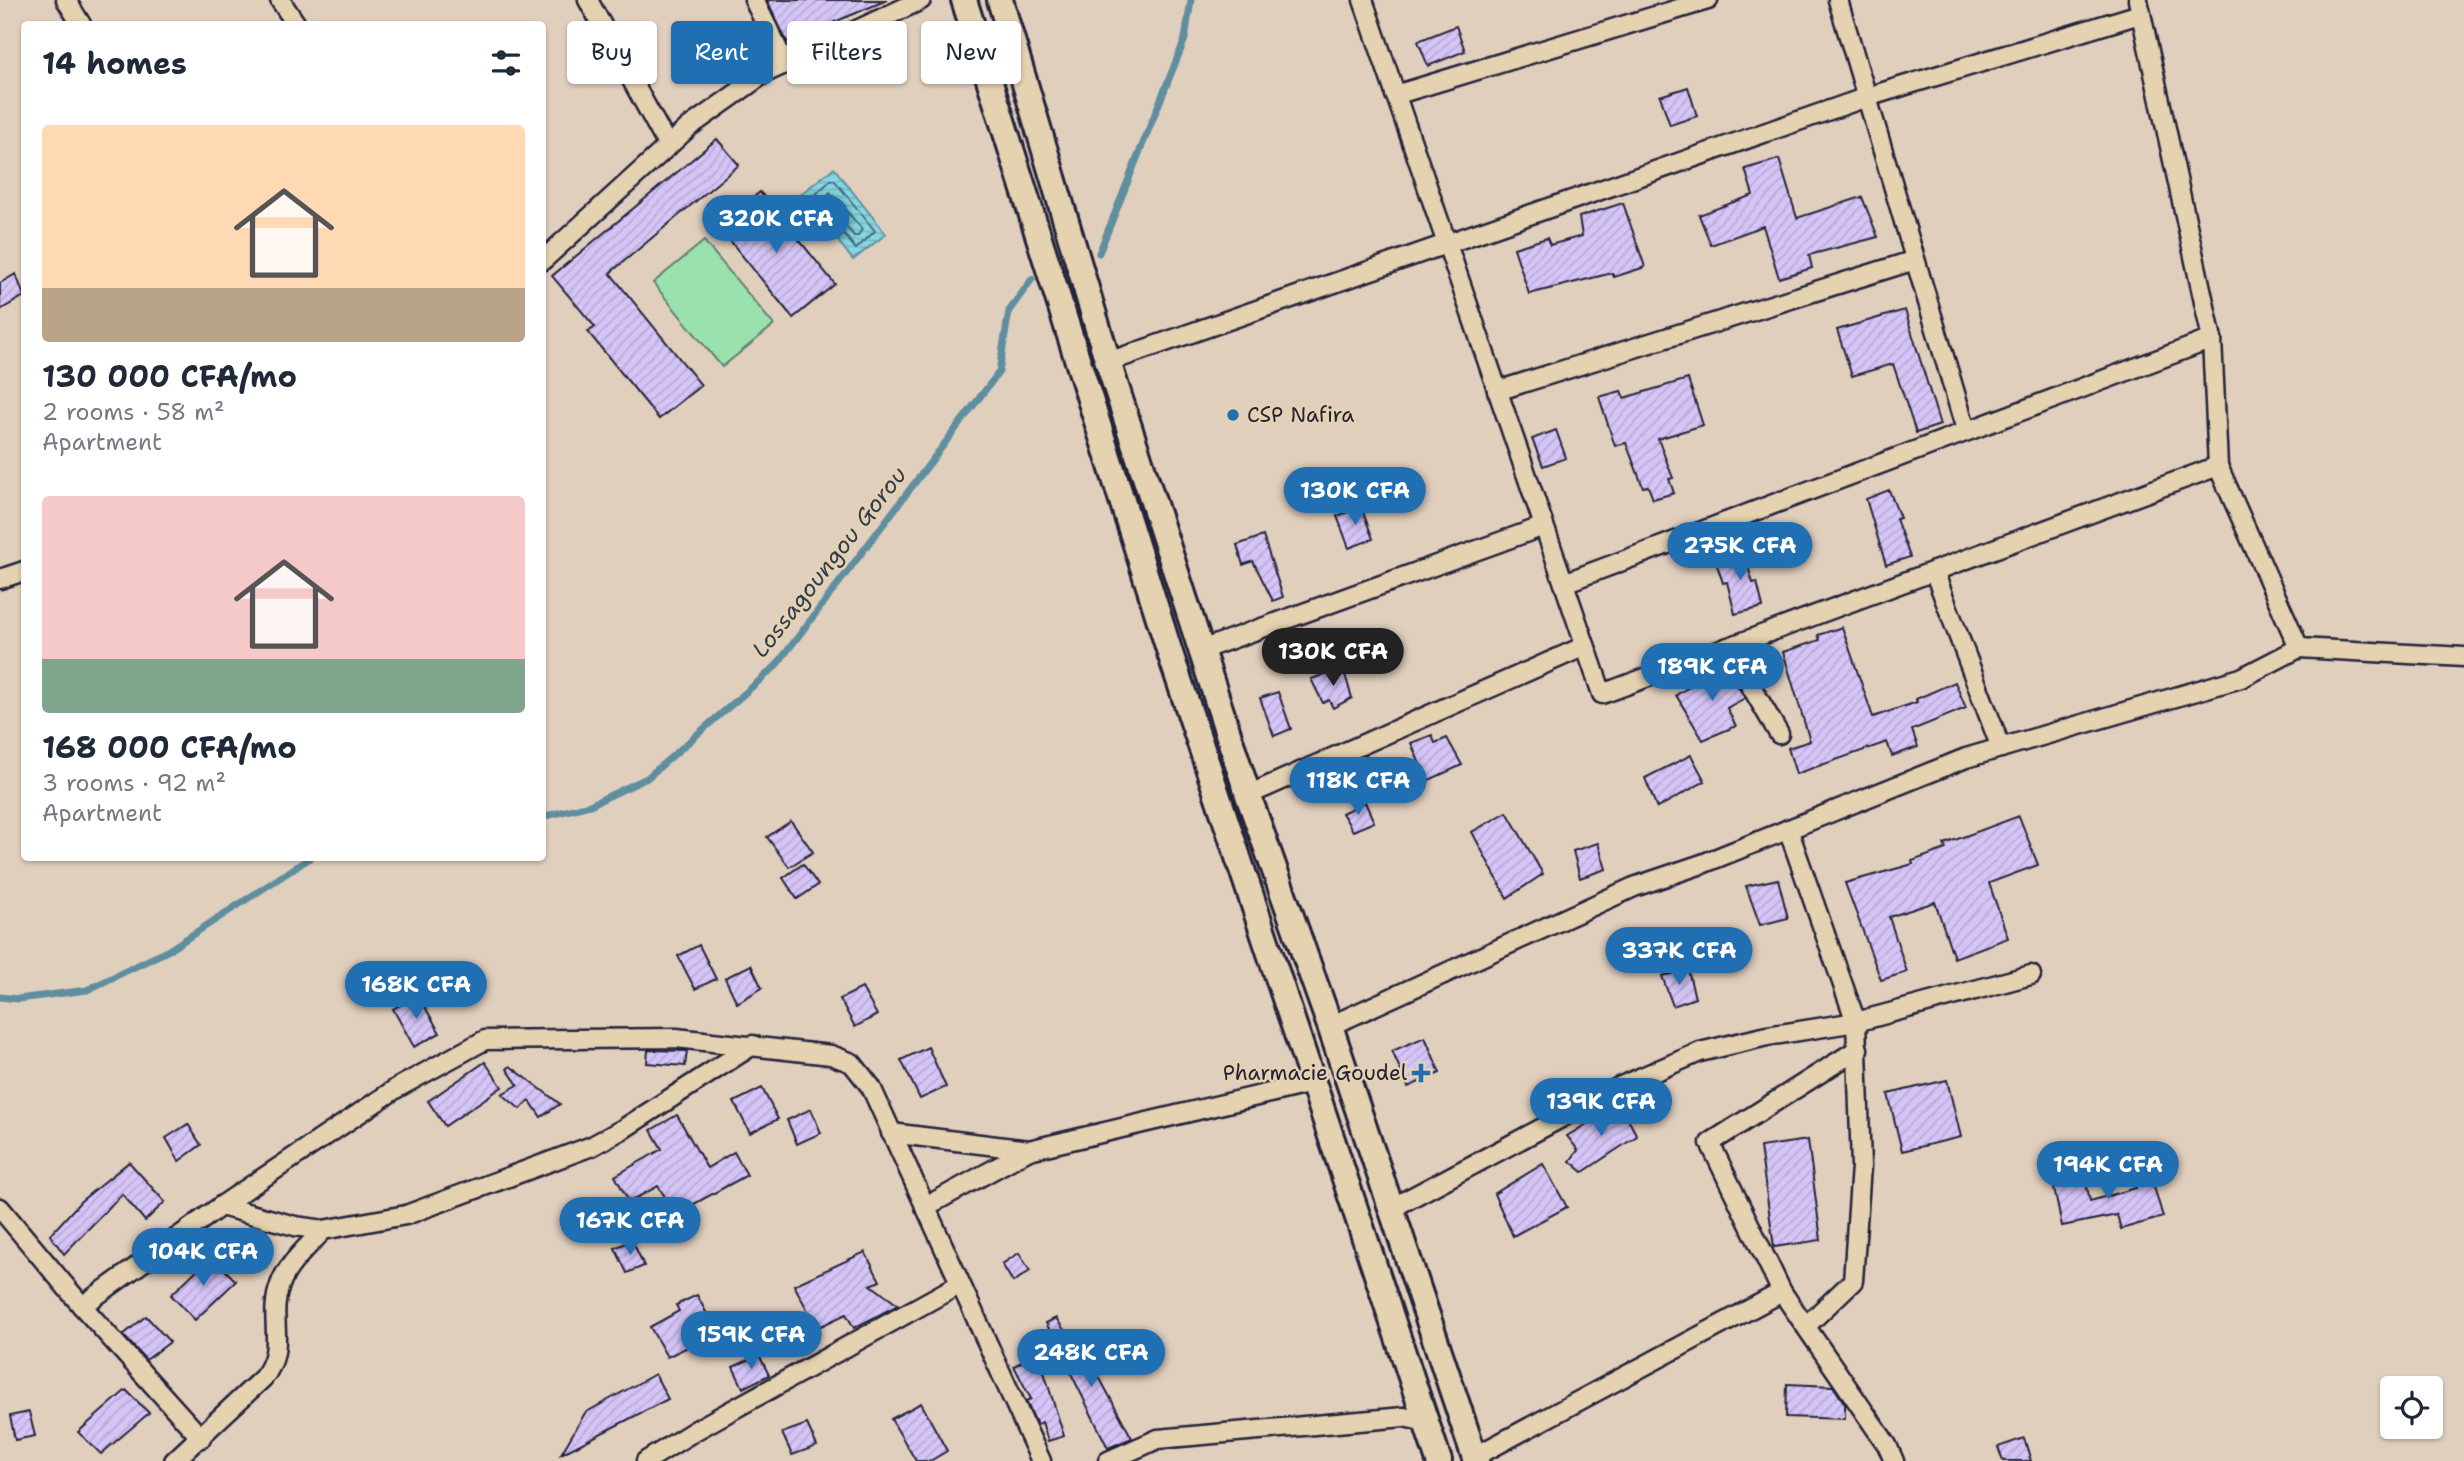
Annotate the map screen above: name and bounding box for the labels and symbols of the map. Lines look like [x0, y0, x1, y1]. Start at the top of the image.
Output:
pin: 320K CFA [704, 196, 848, 255]
place label: CSP Nafira [1247, 401, 1354, 429]
marker: CSP Nafira [1225, 407, 1241, 423]
water label: Lossagoungou Gorou [745, 460, 913, 664]
pin: 130K CFA [1283, 468, 1427, 527]
pin: 275K CFA [1668, 522, 1812, 582]
pin: 130K CFA [1261, 628, 1405, 688]
pin: 189K CFA [1640, 644, 1784, 703]
pin: 118K CFA [1286, 758, 1430, 817]
pin: 337K CFA [1607, 928, 1751, 987]
pin: 168K CFA [344, 962, 488, 1021]
place label: Pharmacie Goudel [1223, 1059, 1408, 1087]
marker: Pharmacie Goudel [1413, 1065, 1429, 1081]
pin: 139K CFA [1529, 1078, 1673, 1138]
pin: 194K CFA [2036, 1142, 2180, 1201]
pin: 167K CFA [558, 1198, 702, 1257]
pin: 104K CFA [131, 1228, 275, 1288]
pin: 159K CFA [679, 1312, 823, 1371]
pin: 248K CFA [1019, 1330, 1163, 1389]

